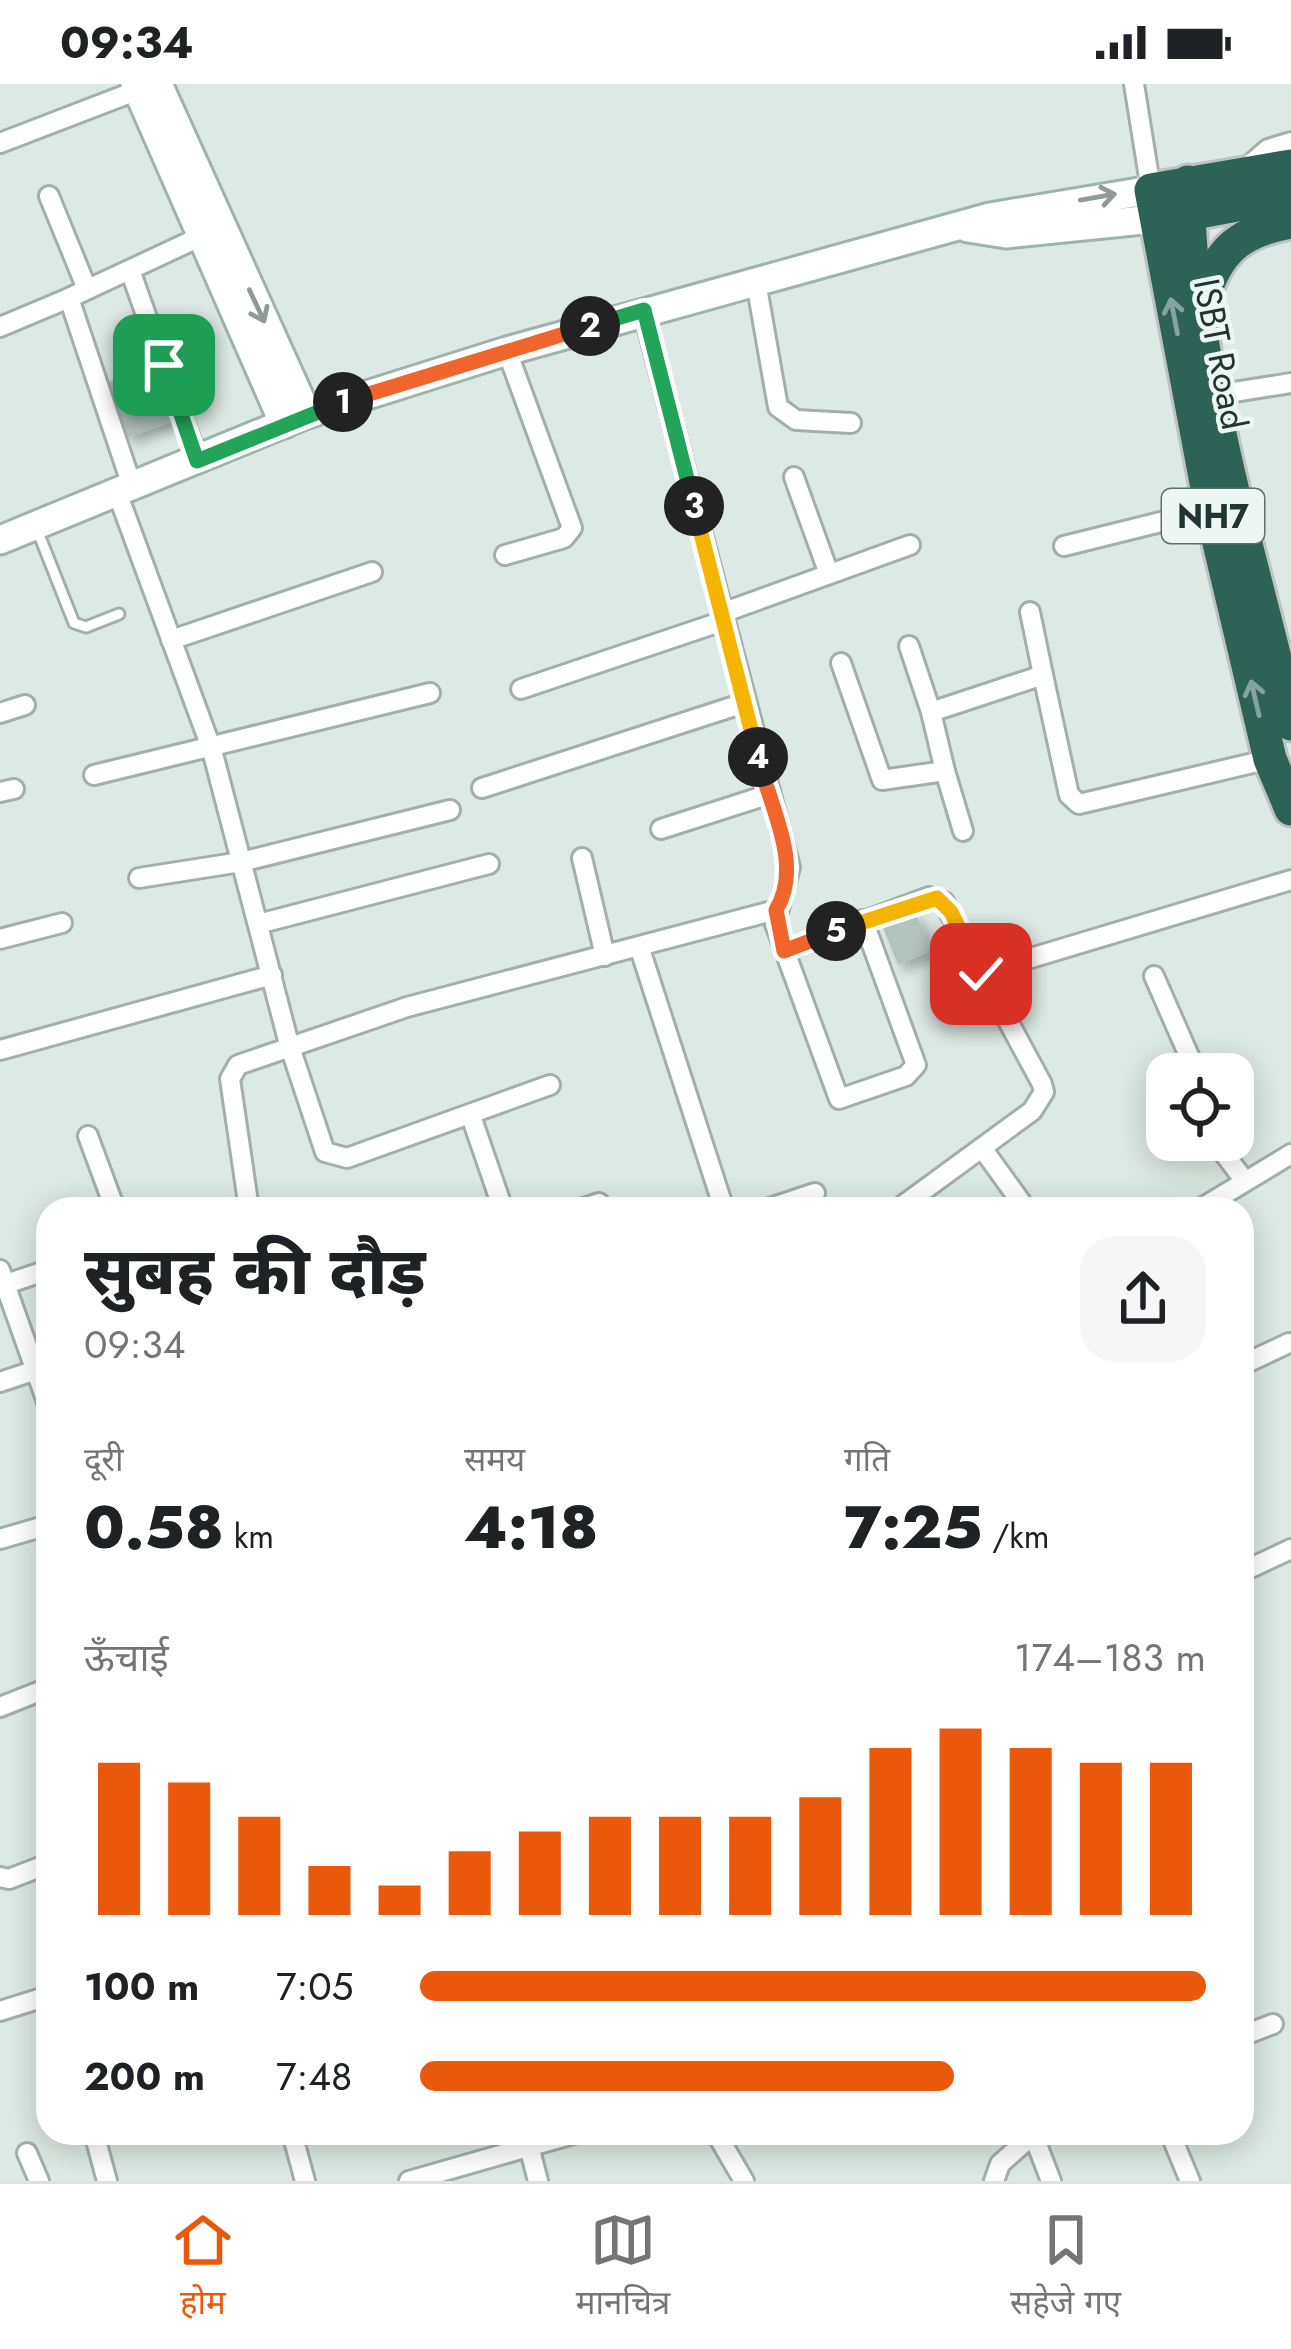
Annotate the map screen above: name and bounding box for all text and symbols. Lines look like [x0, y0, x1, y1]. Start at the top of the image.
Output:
text: 09:34 [60, 10, 194, 75]
one-way arrow [1078, 185, 1117, 208]
street label: ISBT Road [1181, 274, 1261, 434]
one-way arrow [247, 287, 269, 323]
pin: 2 [560, 296, 620, 356]
one-way arrow [1162, 298, 1184, 337]
text: 2 [579, 302, 601, 349]
pin [113, 314, 215, 416]
icon: arrive [131, 332, 197, 398]
pin: 1 [313, 372, 373, 432]
text: 1 [335, 378, 351, 425]
pin: 3 [664, 476, 724, 536]
text: 3 [684, 482, 704, 529]
road number: NH7 [1162, 489, 1264, 543]
one-way arrow [1243, 679, 1266, 717]
pin: 4 [728, 727, 788, 787]
text: 4 [746, 733, 770, 780]
pin: 5 [806, 901, 866, 961]
text: 5 [825, 907, 847, 954]
pin [930, 923, 1032, 1025]
icon: check [948, 941, 1014, 1007]
map controls [1146, 1053, 1254, 1161]
button: locate [1146, 1053, 1254, 1161]
text: सुबह की दौड़ [84, 1223, 426, 1319]
button: share [1080, 1236, 1206, 1362]
text: 09:34 [84, 1316, 186, 1373]
text: दूरी [84, 1436, 124, 1483]
text: समय [464, 1436, 525, 1483]
text: गति [844, 1436, 890, 1483]
text: 0.58 [84, 1484, 224, 1571]
text: 4:18 [464, 1484, 598, 1571]
text: 7:25 [844, 1484, 982, 1571]
text: km [224, 1513, 274, 1560]
text: /km [982, 1513, 1050, 1560]
text: ऊँचाई [84, 1629, 169, 1686]
text: 174–183 m [1014, 1629, 1206, 1686]
text: 100 m [84, 1958, 199, 2015]
text: 7:05 [276, 1958, 354, 2015]
text: 200 m [84, 2048, 205, 2105]
text: 7:48 [276, 2048, 352, 2105]
tab: होम [170, 2207, 236, 2327]
tab: मानचित्र [576, 2207, 670, 2327]
tab: सहेजे गए [1010, 2207, 1121, 2327]

